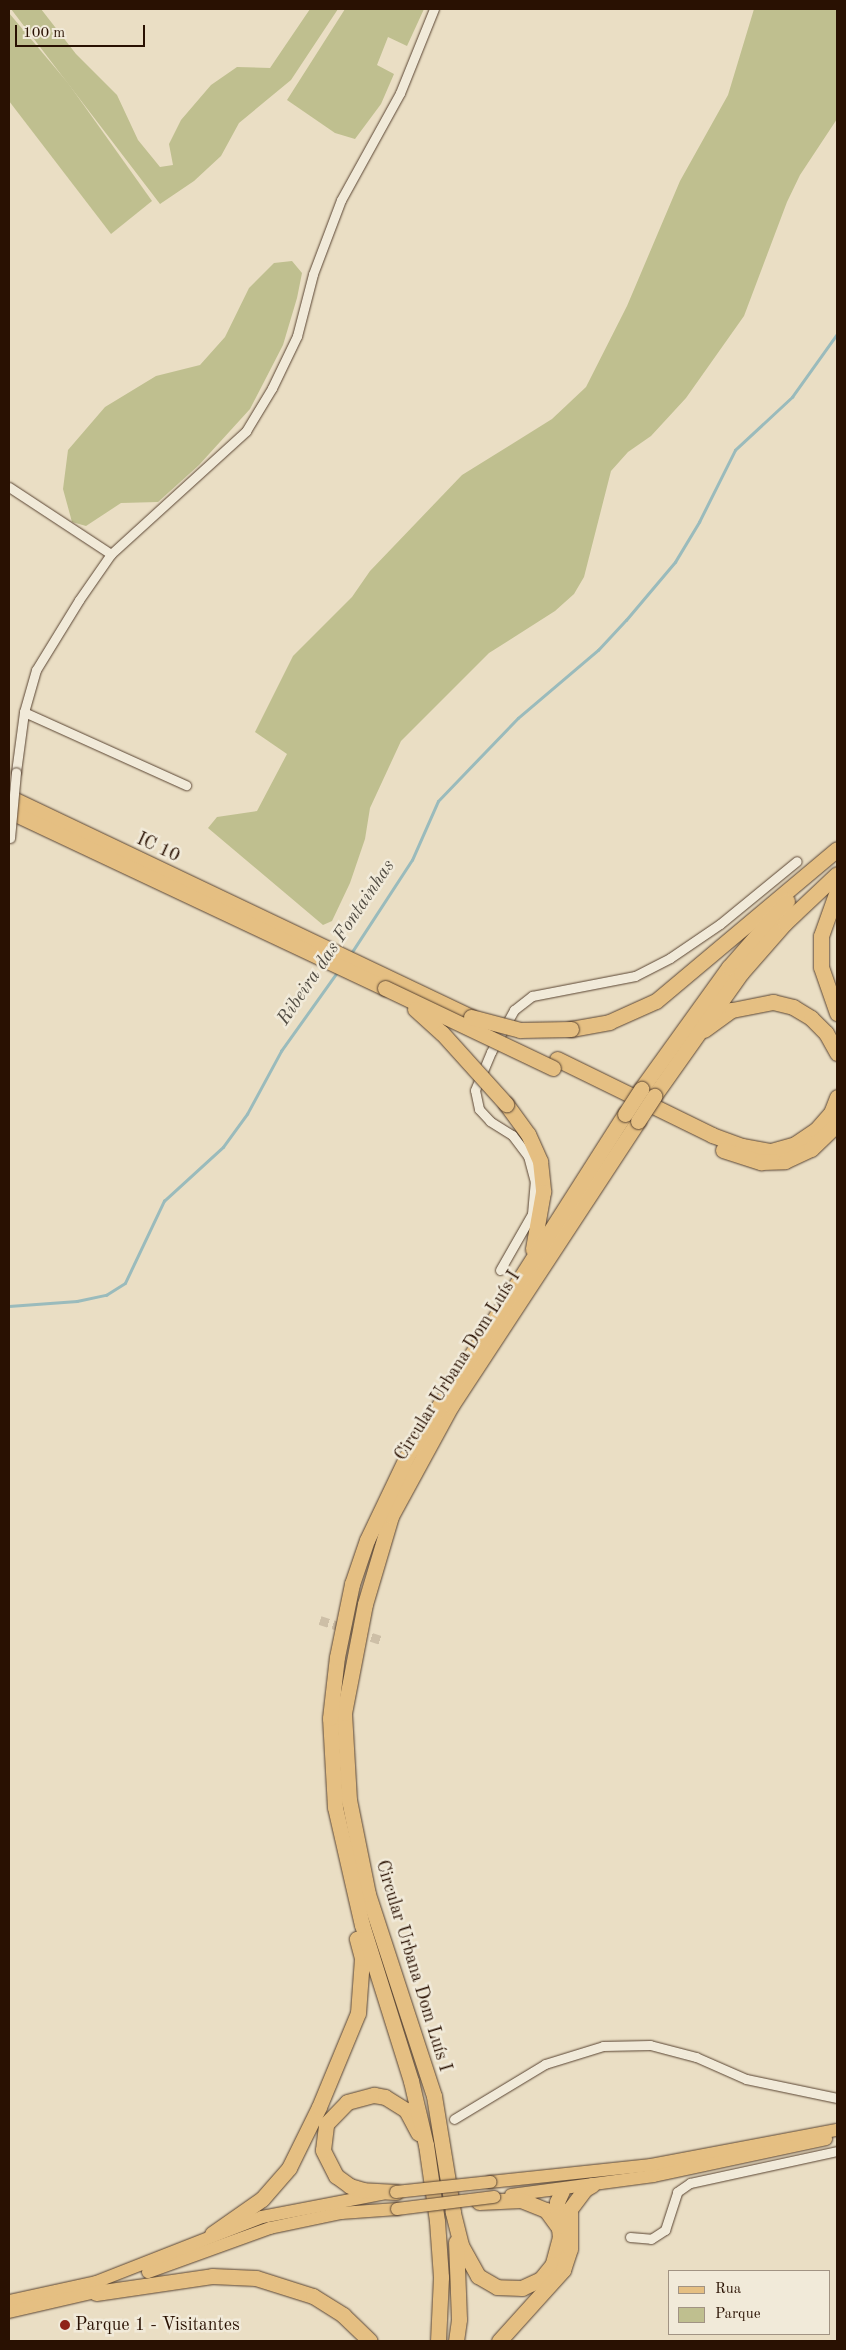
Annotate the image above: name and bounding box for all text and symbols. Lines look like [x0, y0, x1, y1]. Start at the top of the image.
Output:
scale bar [18, 15, 148, 47]
text: 100 m [23, 26, 65, 41]
street label: IC 10 [133, 829, 183, 867]
water label: Ribeira das Fontainhas [273, 856, 401, 1030]
street label: Circular Urbana Dom Luís I [391, 1267, 525, 1465]
street label: Circular Urbana Dom Luís I [371, 1858, 455, 2074]
legend [668, 2270, 831, 2335]
text: Rua [715, 2282, 741, 2297]
text: Parque [715, 2307, 761, 2322]
place label: Parque 1 - Visitantes [75, 2314, 240, 2336]
marker: Parque 1 - Visitantes [59, 2319, 71, 2331]

